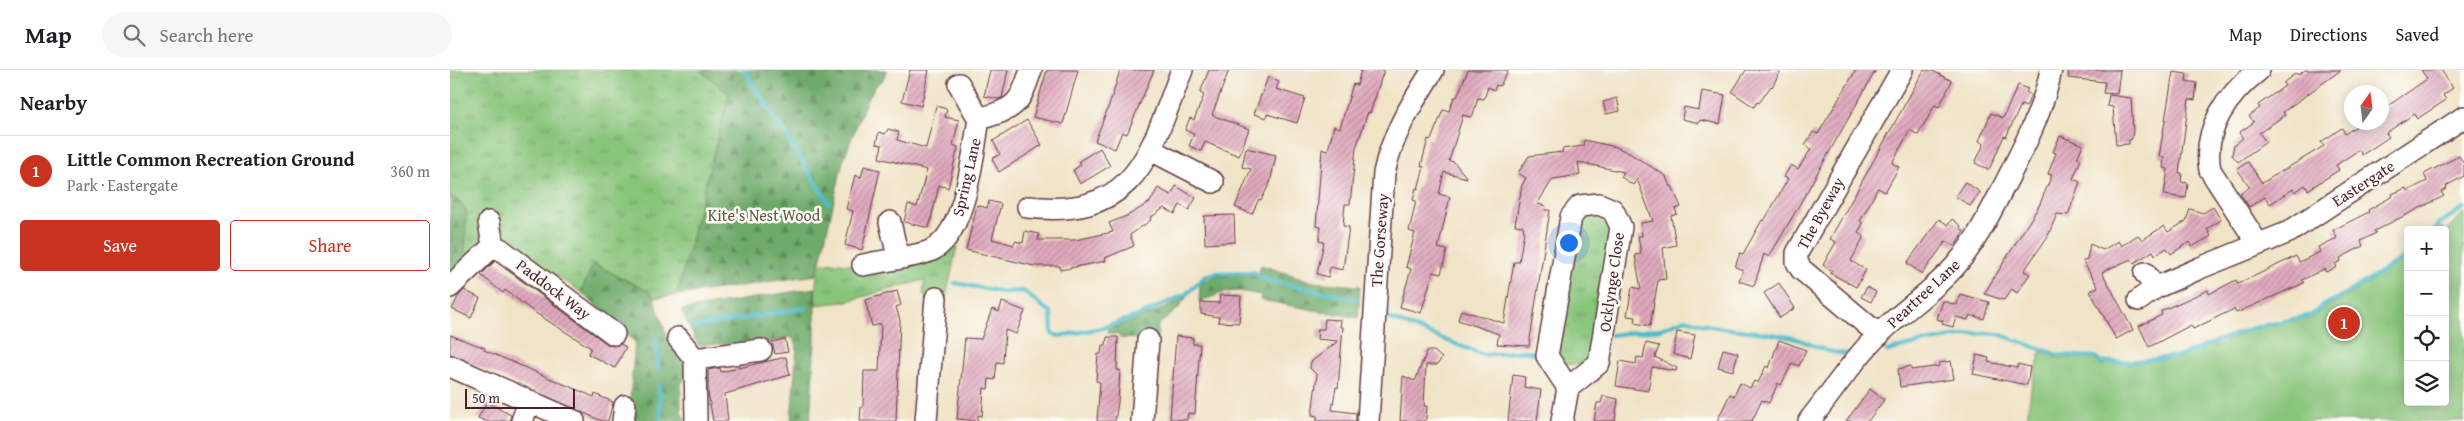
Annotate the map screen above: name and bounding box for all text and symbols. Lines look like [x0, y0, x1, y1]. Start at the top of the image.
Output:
search box [102, 12, 452, 57]
text: Map [25, 17, 72, 52]
icon: search [120, 21, 148, 49]
text: Search here [160, 21, 253, 49]
text: Map [2229, 21, 2262, 48]
text: Directions [2290, 21, 2367, 48]
text: Saved [2395, 21, 2439, 48]
north arrow [2344, 85, 2389, 130]
text: Nearby [20, 87, 87, 118]
street label: Spring Lane [945, 135, 987, 219]
text: Little Common Recreation Ground [67, 145, 355, 173]
street label: Eastergate [2327, 154, 2399, 212]
text: 1 [32, 159, 40, 183]
text: 360 m [390, 159, 430, 183]
street label: The Byeway [1790, 172, 1850, 254]
text: Park · Eastergate [67, 173, 178, 197]
street label: The Gorseway [1364, 192, 1394, 288]
park label: Kite's Nest Wood [708, 203, 821, 227]
button: Save [20, 220, 220, 271]
button: Share [230, 220, 430, 271]
map controls [2404, 226, 2449, 406]
button: + [2404, 226, 2449, 271]
your location [1556, 230, 1582, 256]
street label: Ocklynge Close [1592, 231, 1630, 333]
street label: Paddock Way [511, 253, 597, 325]
street label: Peartree Lane [1881, 253, 1965, 333]
button: − [2404, 271, 2449, 316]
pin: 1 [2328, 304, 2360, 342]
button: locate [2404, 316, 2449, 361]
button: layers [2404, 361, 2449, 406]
scale bar [465, 386, 575, 409]
text: 50 m [472, 388, 500, 408]

